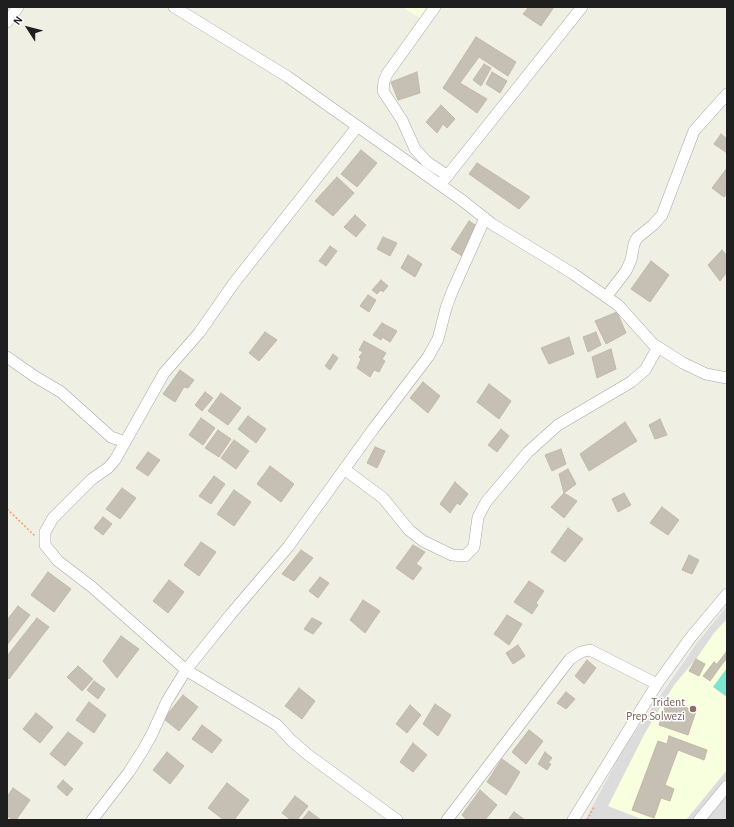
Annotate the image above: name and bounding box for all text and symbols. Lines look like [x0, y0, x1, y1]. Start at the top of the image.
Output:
north arrow [8, 8, 48, 48]
text: N [11, 14, 25, 27]
place label: Trident Prep Solwezi [626, 695, 685, 723]
marker: Trident Prep Solwezi [688, 704, 698, 714]

